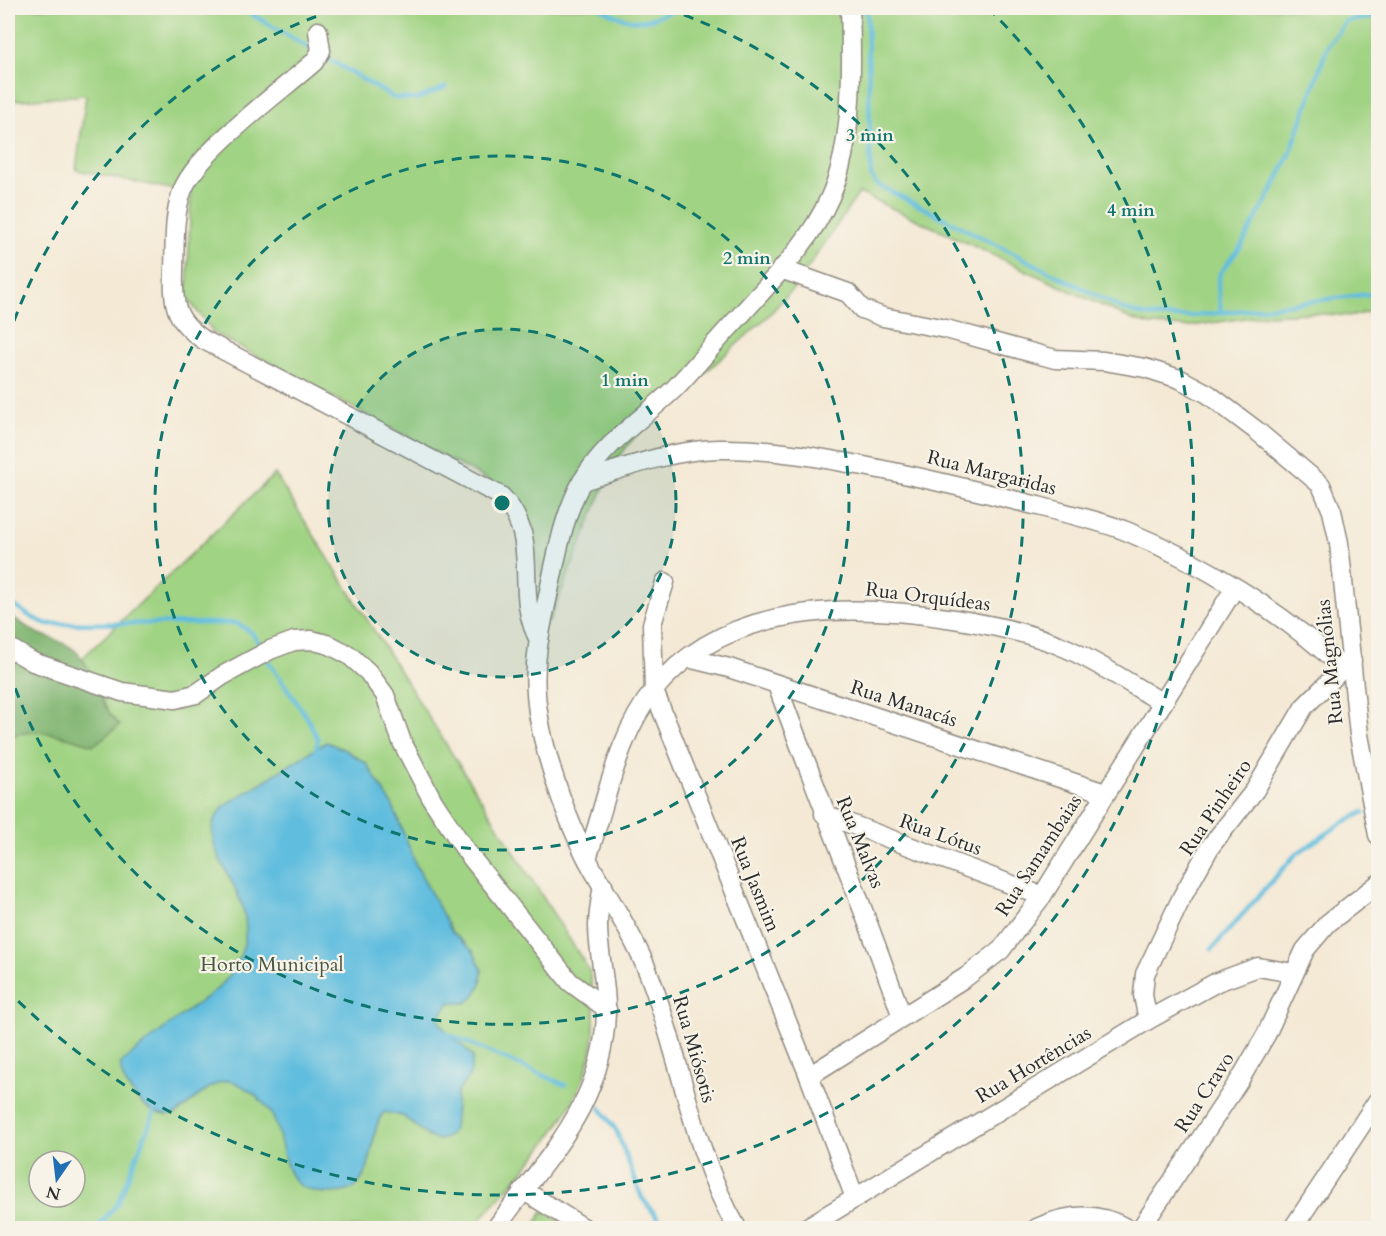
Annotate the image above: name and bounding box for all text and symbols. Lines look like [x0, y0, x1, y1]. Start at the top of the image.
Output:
text: 3 min [846, 123, 894, 148]
text: 4 min [1107, 198, 1155, 223]
text: 2 min [723, 246, 771, 271]
text: 1 min [601, 368, 649, 393]
street label: Rua Margaridas [924, 443, 1059, 502]
centre of rings [492, 493, 512, 513]
street label: Rua Orquídeas [864, 575, 992, 618]
street label: Rua Magnólias [1309, 598, 1349, 726]
street label: Rua Manacás [847, 674, 961, 733]
street label: Rua Pinheiro [1173, 753, 1258, 861]
street label: Rua Samambaias [989, 789, 1088, 921]
street label: Rua Malvas [830, 792, 891, 892]
street label: Rua Lótus [896, 807, 986, 862]
street label: Rua Jasmim [724, 833, 787, 936]
park label: Horto Municipal [200, 951, 344, 978]
street label: Rua Miósotis [666, 992, 723, 1106]
street label: Rua Hortências [970, 1019, 1096, 1110]
street label: Rua Cravo [1168, 1047, 1241, 1138]
north arrow [27, 1149, 87, 1209]
text: N [44, 1180, 63, 1205]

